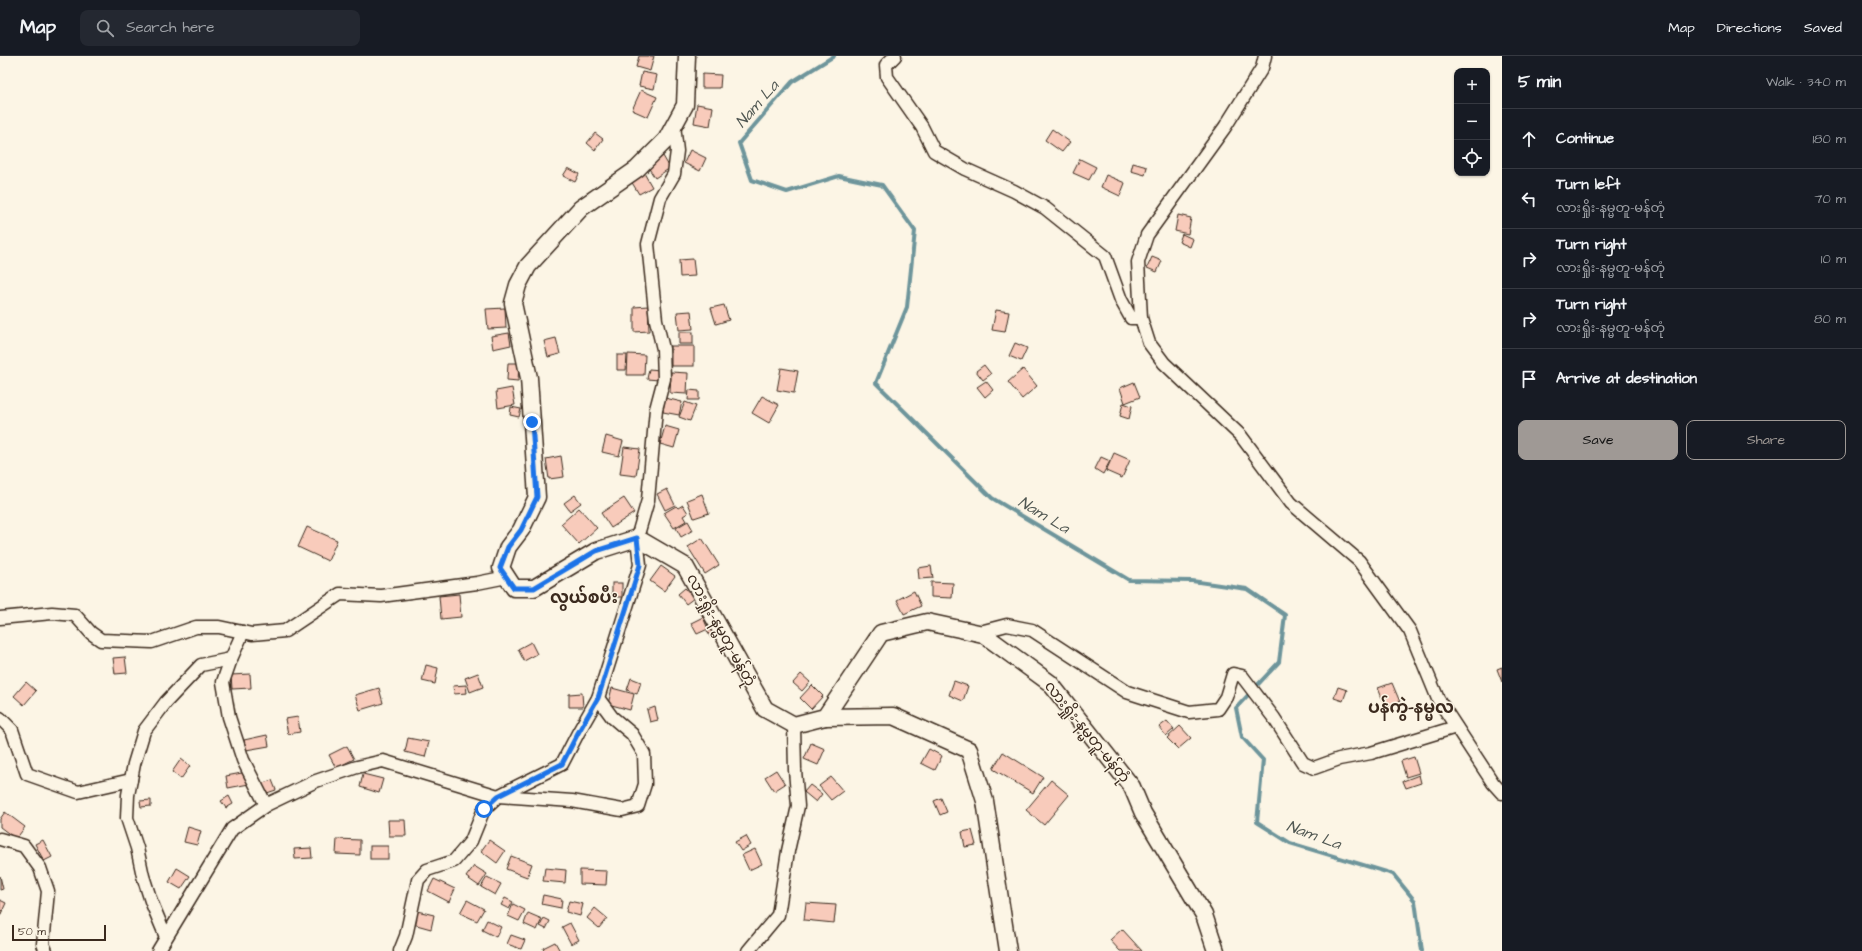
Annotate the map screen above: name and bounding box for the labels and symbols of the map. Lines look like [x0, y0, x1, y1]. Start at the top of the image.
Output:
water label: Nam La [730, 75, 784, 132]
route end [523, 413, 541, 431]
water label: Nam La [1014, 491, 1075, 539]
street label: လားရှိုး-နမ္မတူ-မန်တုံ [680, 570, 761, 691]
district label: လွယ်စပီး [550, 585, 618, 611]
street label: လားရှိုး-နမ္မတူ-မန်တုံ [1038, 676, 1135, 788]
district label: ပန်ကွဲ-နမ္မလ [1368, 695, 1454, 721]
route start [475, 800, 493, 818]
water label: Nam La [1284, 815, 1345, 855]
scale bar [12, 923, 106, 942]

